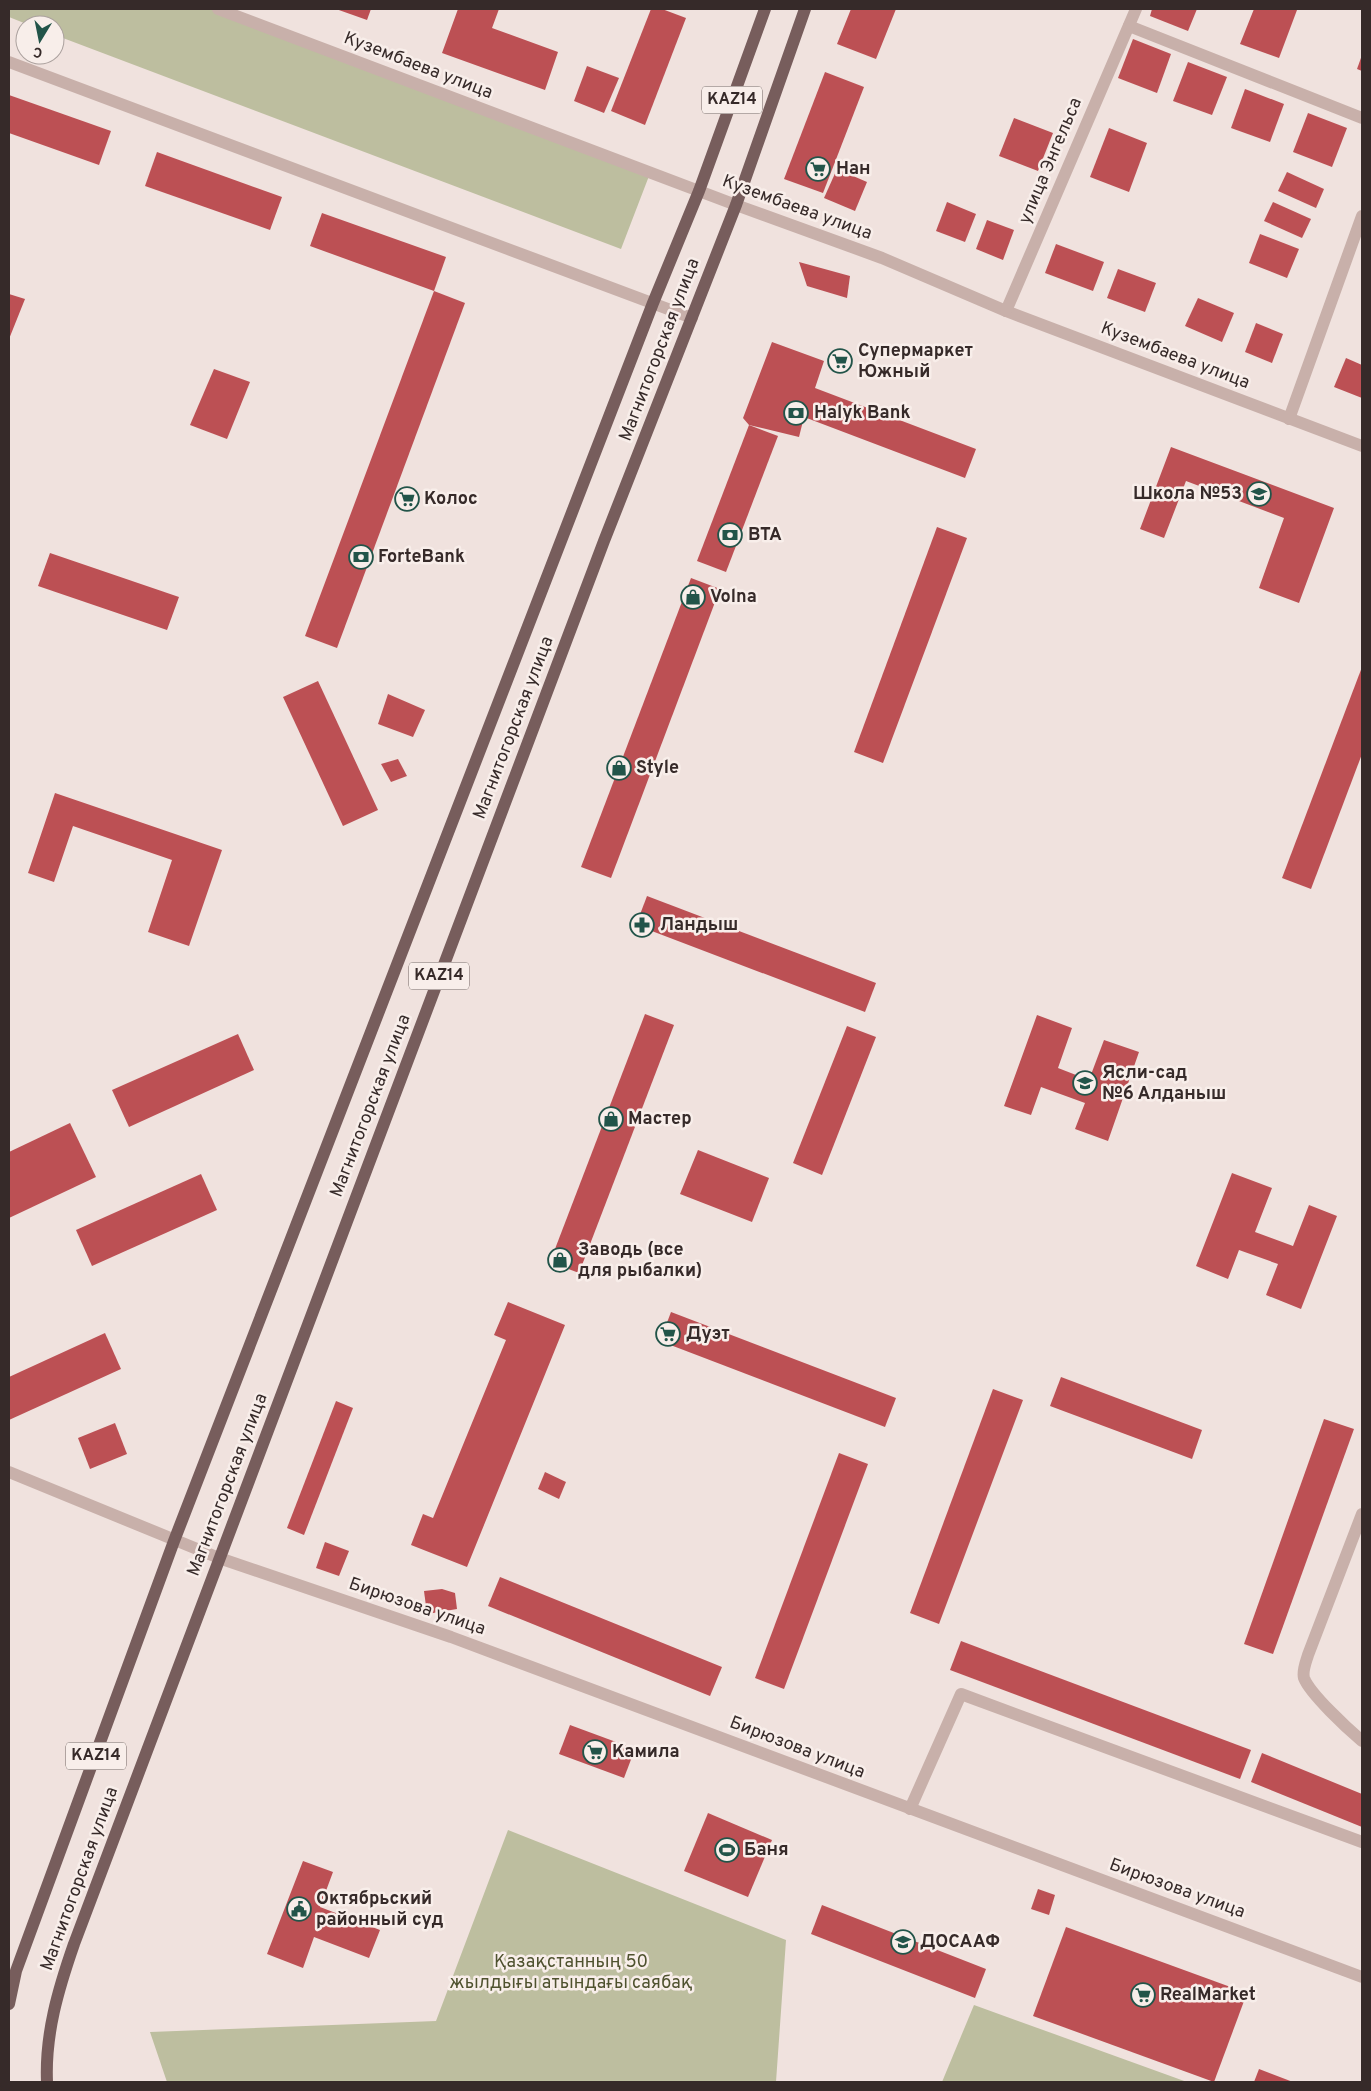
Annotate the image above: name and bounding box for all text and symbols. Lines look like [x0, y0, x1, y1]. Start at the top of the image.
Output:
north arrow [15, 15, 65, 65]
street label: Кузембаева улица [340, 27, 496, 105]
text: С [32, 42, 44, 60]
road number: KAZ14 [702, 86, 762, 114]
street label: улица Энгельса [1014, 94, 1088, 228]
supermarket icon: Нан [805, 156, 831, 182]
place label: Нан [836, 158, 871, 181]
street label: Кузембаева улица [719, 170, 875, 246]
street label: Магнитогорская улица [614, 255, 706, 445]
street label: Кузембаева улица [1097, 317, 1253, 395]
place label: Супермаркет Южный [858, 340, 974, 384]
supermarket icon: Супермаркет Южный [827, 348, 853, 374]
bank icon: Halyk Bank [783, 400, 809, 426]
place label: Halyk Bank [814, 402, 910, 425]
school or university icon: Школа №53 [1246, 481, 1272, 507]
place label: Школа №53 [1133, 483, 1242, 506]
supermarket icon: Колос [394, 486, 420, 512]
place label: Колос [424, 488, 478, 511]
bank icon: BTA [717, 522, 743, 548]
place label: BTA [748, 524, 782, 547]
bank icon: ForteBank [348, 544, 374, 570]
place label: ForteBank [378, 546, 465, 569]
shop icon: Volna [680, 584, 706, 610]
place label: Volna [710, 586, 757, 609]
street label: Магнитогорская улица [468, 633, 560, 823]
shop icon: Style [606, 755, 632, 781]
place label: Style [636, 757, 679, 780]
pharmacy icon: Ландыш [629, 912, 655, 938]
place label: Ландыш [660, 914, 738, 937]
road number: KAZ14 [409, 962, 469, 989]
street label: Магнитогорская улица [325, 1011, 417, 1201]
place label: Ясли-сад №6 Алданыш [1102, 1062, 1226, 1106]
school or university icon: Ясли-сад №6 Алданыш [1072, 1070, 1098, 1096]
shop icon: Мастер [598, 1106, 624, 1132]
place label: Мастер [628, 1108, 692, 1131]
place label: Заводь (все для рыбалки) [578, 1239, 702, 1283]
shop icon: Заводь (все для рыбалки) [547, 1247, 573, 1273]
supermarket icon: Дуэт [655, 1321, 681, 1347]
place label: Дуэт [686, 1323, 730, 1346]
street label: Магнитогорская улица [182, 1390, 274, 1580]
street label: Бирюзова улица [346, 1573, 488, 1641]
street label: Бирюзова улица [726, 1712, 868, 1784]
supermarket icon: Камила [582, 1739, 608, 1765]
place label: Камила [612, 1741, 680, 1764]
road number: KAZ14 [66, 1742, 126, 1770]
street label: Магнитогорская улица [36, 1784, 124, 1974]
sports icon: Баня [714, 1837, 740, 1863]
place label: Баня [744, 1839, 788, 1862]
street label: Бирюзова улица [1106, 1854, 1248, 1924]
place label: Октябрьский районный суд [316, 1888, 444, 1932]
public building icon: Октябрьский районный суд [286, 1896, 312, 1922]
school or university icon: ДОСААФ [890, 1929, 916, 1955]
place label: ДОСААФ [920, 1931, 1000, 1954]
park label: Қазақстанның 50 жылдығы атындағы саябақ [449, 1951, 693, 1995]
supermarket icon: RealMarket [1130, 1982, 1156, 2008]
place label: RealMarket [1160, 1984, 1256, 2007]

